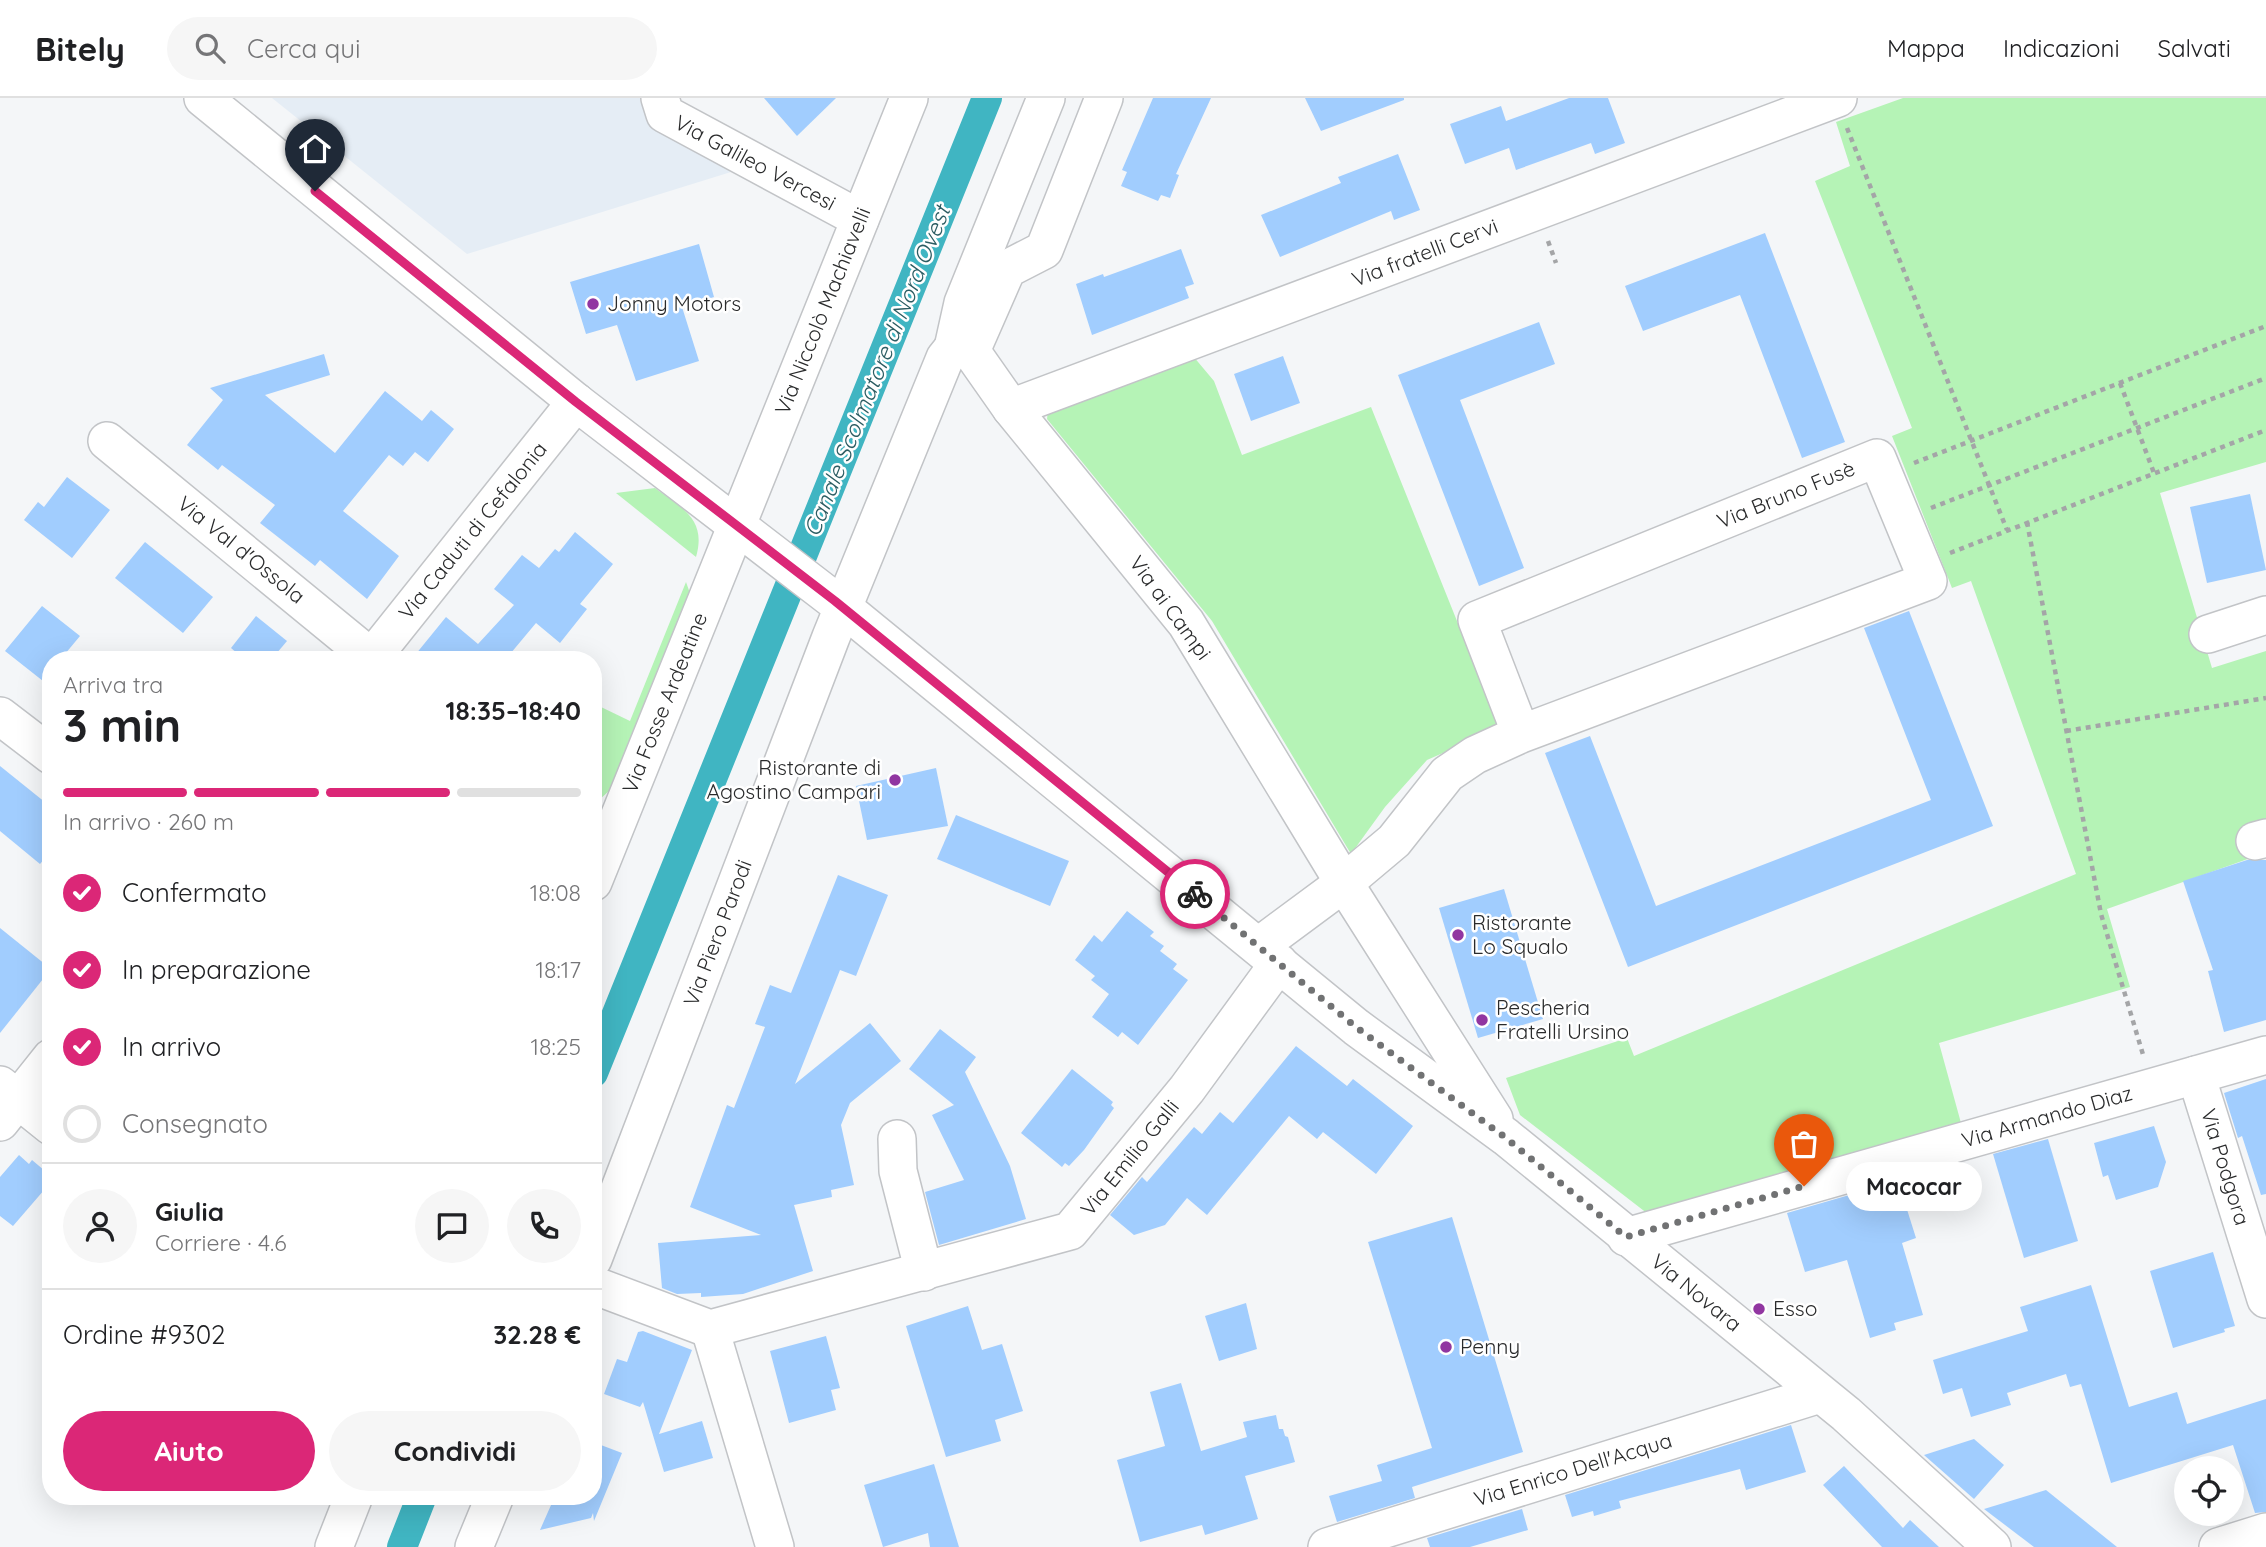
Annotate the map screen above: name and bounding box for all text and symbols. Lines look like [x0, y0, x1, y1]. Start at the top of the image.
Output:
search box [167, 17, 657, 80]
text: Bitely [35, 28, 125, 69]
icon: search [191, 29, 229, 67]
text: Cerca qui [247, 32, 361, 65]
text: Mappa [1887, 33, 1965, 63]
text: Indicazioni [2003, 33, 2120, 63]
text: Salvati [2158, 33, 2231, 63]
street label: Via Galileo Vercesi [670, 109, 841, 216]
pin [285, 119, 345, 191]
icon: home [296, 130, 334, 168]
water label: Canale Scolmatore di Nord Ovest [797, 199, 957, 540]
street label: Via Niccolò Machiavelli [769, 203, 876, 418]
street label: Via fratelli Cervi [1348, 212, 1501, 292]
place label: Jonny Motors [607, 290, 741, 316]
marker: Jonny Motors [585, 296, 601, 312]
street label: Via Caduti di Cefalonia [393, 436, 552, 625]
street label: Via Bruno Fusè [1713, 455, 1858, 534]
street label: Via Val d'Ossola [173, 490, 311, 609]
street label: Via ai Campi [1124, 550, 1217, 665]
street label: Via Fosse Ardeatine [616, 608, 712, 797]
text: Arriva tra [63, 670, 163, 699]
text: 18:35–18:40 [446, 694, 581, 727]
text: 3 min [63, 696, 181, 754]
place label: Ristorante di Agostino Campari [706, 754, 881, 804]
marker: Ristorante di Agostino Campari [887, 772, 903, 788]
text: In arrivo · 260 m [63, 807, 234, 836]
street label: Via Piero Parodi [677, 856, 757, 1009]
courier [1160, 859, 1230, 929]
icon: check [63, 874, 101, 912]
icon: bike [1176, 875, 1214, 913]
text: Confermato [122, 876, 267, 909]
text: 18:08 [530, 878, 581, 907]
place label: Ristorante Lo Squalo [1472, 909, 1572, 959]
marker: Ristorante Lo Squalo [1450, 927, 1466, 943]
icon: check [63, 951, 101, 989]
text: In preparazione [122, 953, 311, 986]
text: 18:17 [535, 955, 581, 984]
place label: Pescheria Fratelli Ursino [1496, 994, 1629, 1044]
marker: Pescheria Fratelli Ursino [1474, 1012, 1490, 1028]
icon: check [63, 1028, 101, 1066]
text: In arrivo [122, 1030, 221, 1063]
text: 18:25 [530, 1032, 581, 1061]
street label: Via Armando Diaz [1958, 1079, 2135, 1153]
street label: Via Emilio Galli [1074, 1094, 1184, 1221]
street label: Via Podgora [2196, 1105, 2256, 1228]
text: Consegnato [122, 1107, 268, 1140]
pin [1774, 1114, 1834, 1186]
icon: bag [1785, 1125, 1823, 1163]
callout: Macocar [1846, 1162, 1982, 1210]
text: Macocar [1866, 1172, 1962, 1201]
button: person [63, 1189, 137, 1263]
button: chat [415, 1189, 489, 1263]
button: phone [507, 1189, 581, 1263]
text: Giulia [155, 1195, 224, 1228]
text: Corriere · 4.6 [155, 1228, 287, 1257]
street label: Via Novara [1646, 1248, 1747, 1337]
place label: Esso [1773, 1295, 1817, 1321]
marker: Esso [1751, 1301, 1767, 1317]
text: Ordine #9302 [63, 1318, 226, 1351]
text: 32.28 € [493, 1318, 581, 1351]
place label: Penny [1460, 1333, 1520, 1359]
marker: Penny [1438, 1339, 1454, 1355]
button: Aiuto [63, 1411, 315, 1491]
button: Condividi [329, 1411, 581, 1491]
street label: Via Enrico Dell'Acqua [1471, 1427, 1675, 1512]
map controls [2174, 1456, 2244, 1526]
button: locate [2174, 1456, 2244, 1526]

